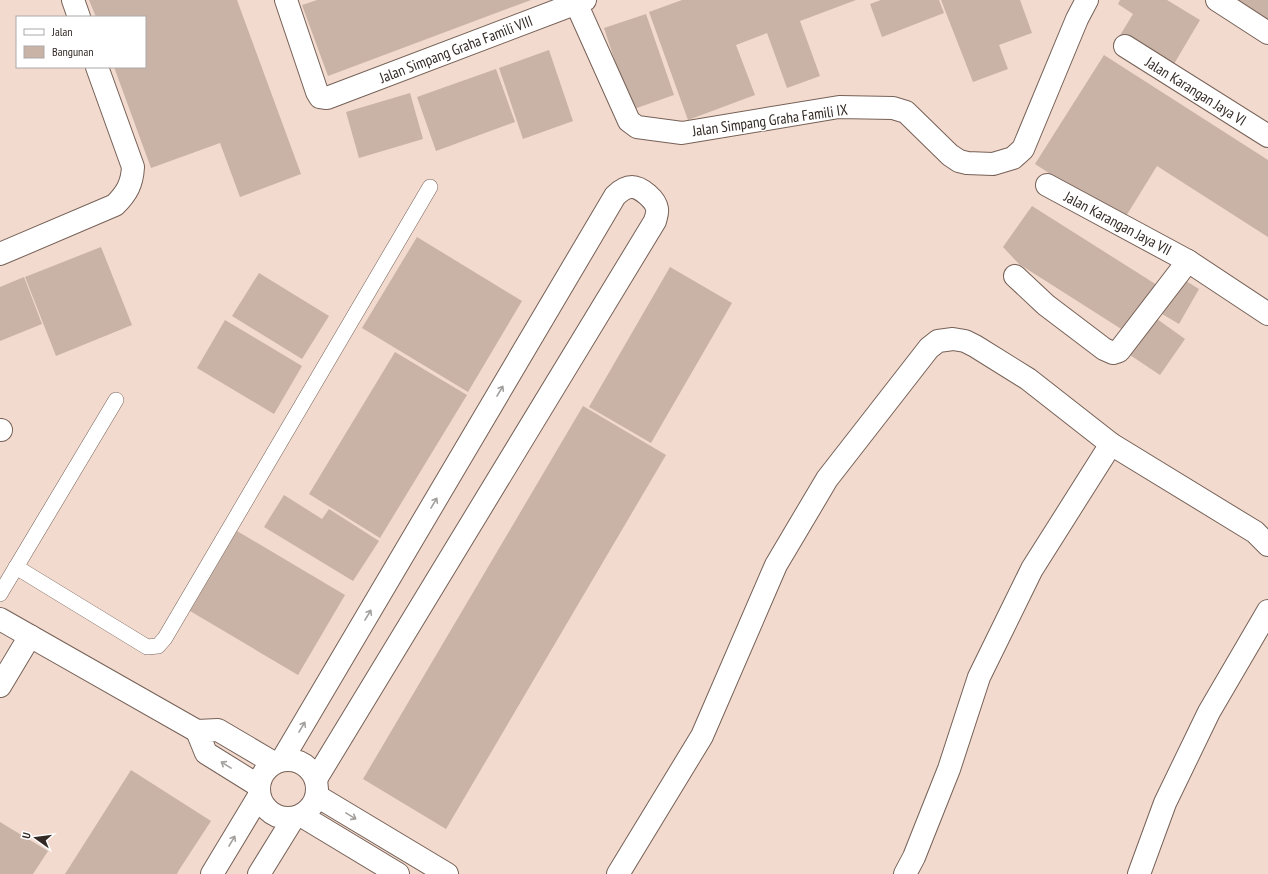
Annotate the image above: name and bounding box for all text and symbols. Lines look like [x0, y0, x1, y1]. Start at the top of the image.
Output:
street label: Jalan Simpang Graha Famili VIII [376, 11, 535, 87]
legend [16, 16, 146, 68]
text: Jalan [51, 24, 73, 39]
text: Bangunan [52, 44, 93, 59]
street label: Jalan Karangan Jaya VI [1141, 52, 1250, 130]
street label: Jalan Simpang Graha Famili IX [690, 100, 849, 140]
street label: Jalan Karangan Jaya VII [1060, 186, 1175, 259]
one-way arrow [496, 386, 504, 397]
one-way arrow [430, 497, 438, 509]
one-way arrow [364, 609, 372, 621]
one-way arrow [298, 721, 306, 733]
one-way arrow [220, 761, 232, 769]
one-way arrow [345, 812, 356, 820]
north arrow [16, 818, 56, 858]
text: U [19, 831, 34, 840]
one-way arrow [228, 836, 236, 847]

